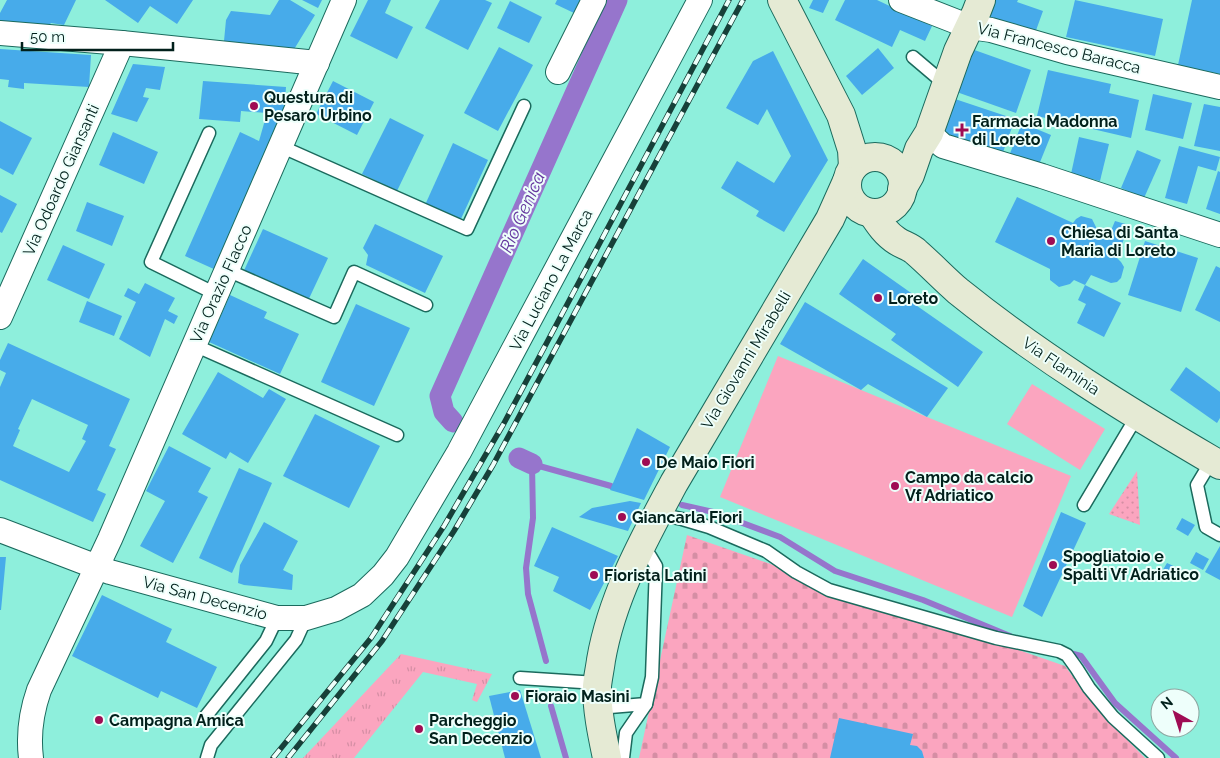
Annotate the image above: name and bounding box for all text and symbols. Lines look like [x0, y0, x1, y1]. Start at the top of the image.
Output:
street label: Via Francesco Baracca [975, 19, 1143, 77]
scale bar [22, 20, 174, 52]
text: 50 m [30, 28, 65, 46]
place label: Questura di Pesaro Urbino [264, 88, 372, 125]
marker: Questura di Pesaro Urbino [248, 100, 260, 112]
street label: Via Odoardo Giansanti [19, 101, 103, 259]
place label: Farmacia Madonna di Loreto [972, 112, 1118, 149]
marker: Farmacia Madonna di Loreto [956, 124, 968, 136]
water label: Rio Genica [495, 168, 549, 256]
street label: Via Luciano La Marca [506, 206, 596, 354]
street label: Via Orazio Flacco [186, 222, 256, 346]
place label: Chiesa di Santa Maria di Loreto [1061, 223, 1178, 260]
marker: Chiesa di Santa Maria di Loreto [1045, 235, 1057, 247]
street label: Via Giovanni Mirabelli [697, 287, 795, 433]
place label: Loreto [888, 289, 939, 308]
marker: Loreto [872, 292, 884, 304]
street label: Via Flaminia [1019, 333, 1103, 399]
place label: De Maio Fiori [656, 453, 755, 472]
marker: De Maio Fiori [640, 456, 652, 468]
place label: Campo da calcio Vf Adriatico [905, 468, 1033, 505]
marker: Campo da calcio Vf Adriatico [889, 480, 901, 492]
place label: Giancarla Fiori [632, 508, 742, 527]
marker: Giancarla Fiori [616, 511, 628, 523]
place label: Spogliatoio e Spalti Vf Adriatico [1063, 547, 1199, 584]
marker: Spogliatoio e Spalti Vf Adriatico [1047, 559, 1059, 571]
place label: Fiorista Latini [604, 566, 707, 585]
marker: Fiorista Latini [588, 569, 600, 581]
street label: Via San Decenzio [141, 572, 269, 624]
place label: Fioraio Masini [525, 687, 630, 706]
north arrow [1150, 688, 1200, 738]
marker: Fioraio Masini [509, 690, 521, 702]
text: N [1158, 693, 1176, 712]
place label: Campagna Amica [109, 711, 244, 730]
place label: Parcheggio San Decenzio [429, 711, 533, 748]
marker: Campagna Amica [93, 714, 105, 726]
marker: Parcheggio San Decenzio [413, 723, 425, 735]

